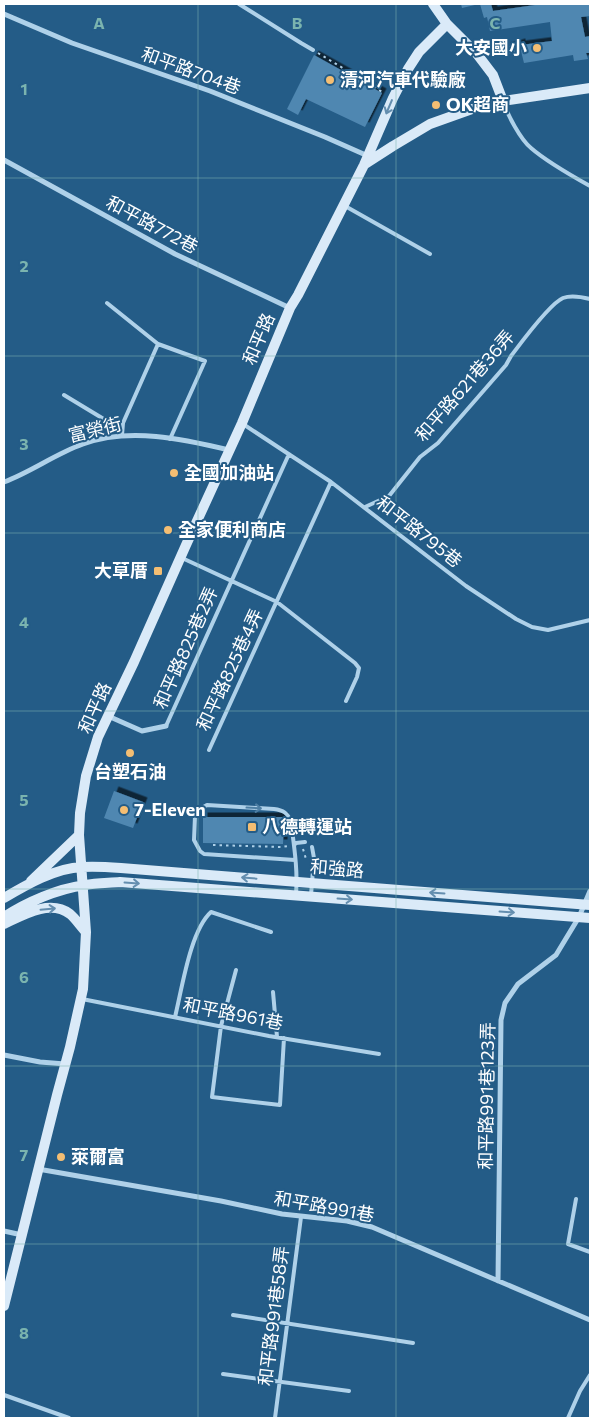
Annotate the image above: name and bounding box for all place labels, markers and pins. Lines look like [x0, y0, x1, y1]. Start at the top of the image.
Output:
place label: 大安國小 [455, 36, 527, 58]
marker: 大安國小 [531, 42, 543, 54]
place label: 清河汽車代驗廠 [340, 68, 466, 90]
marker: 清河汽車代驗廠 [324, 74, 336, 86]
place label: OK超商 [446, 93, 509, 115]
marker: OK超商 [430, 99, 442, 111]
place label: 全國加油站 [184, 461, 274, 483]
marker: 全國加油站 [168, 467, 180, 479]
place label: 全家便利商店 [178, 518, 286, 540]
marker: 全家便利商店 [162, 524, 174, 536]
place label: 大草厝 [94, 559, 148, 581]
marker: 大草厝 [152, 565, 164, 577]
marker: 台塑石油 [124, 747, 136, 759]
place label: 台塑石油 [94, 760, 166, 782]
place label: 7-Eleven [134, 798, 206, 820]
marker: 7-Eleven [118, 804, 130, 816]
place label: 八德轉運站 [262, 815, 352, 837]
marker: 八德轉運站 [246, 821, 258, 833]
place label: 萊爾富 [71, 1145, 125, 1167]
marker: 萊爾富 [55, 1151, 67, 1163]

